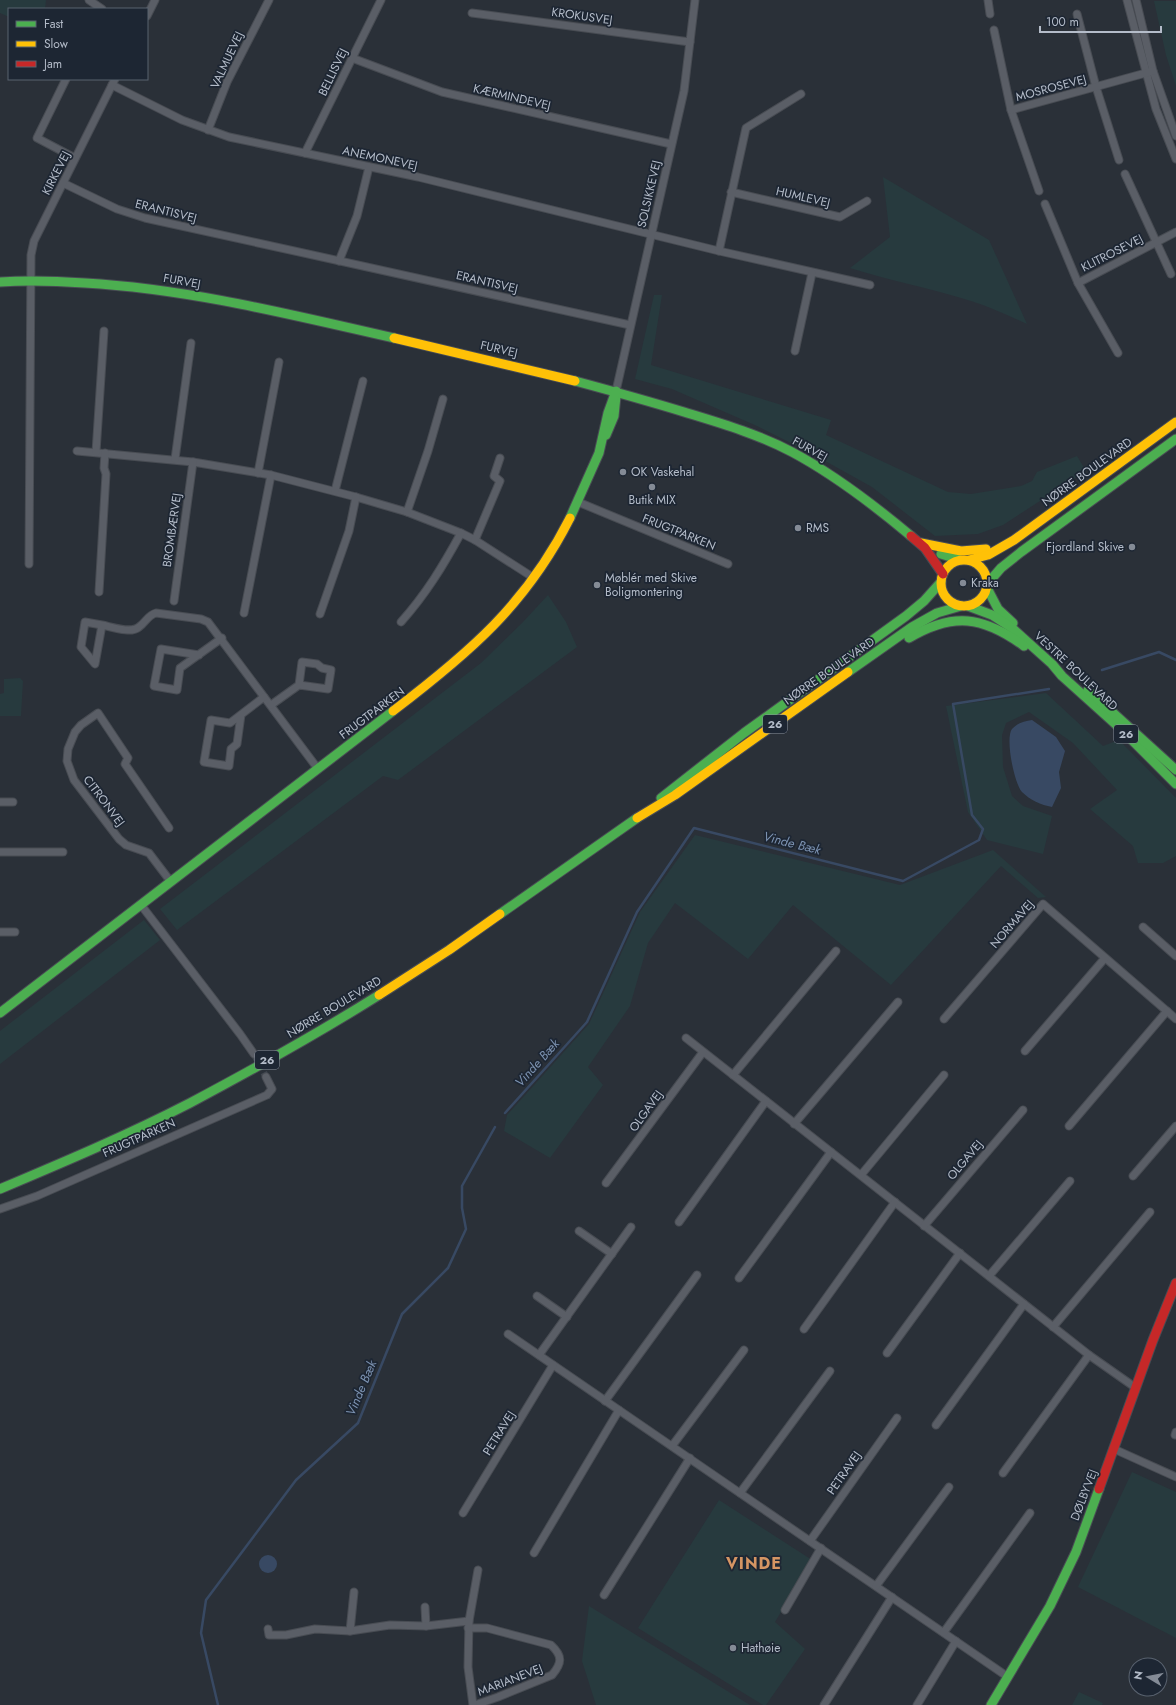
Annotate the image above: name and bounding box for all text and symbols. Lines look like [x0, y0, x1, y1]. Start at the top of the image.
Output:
street label: KROKUSVEJ [550, 3, 614, 29]
legend [8, 8, 148, 80]
scale bar [1040, 8, 1161, 34]
text: 100 m [1046, 13, 1079, 31]
text: Fast [44, 15, 63, 33]
street label: VALMUEVEJ [206, 28, 248, 92]
text: Slow [44, 35, 69, 53]
street label: BELLISVEJ [314, 45, 352, 99]
text: Jam [42, 55, 62, 73]
street label: MOSROSEVEJ [1014, 70, 1088, 106]
street label: KÆRMINDEVEJ [471, 79, 553, 115]
street label: ANEMONEVEJ [341, 141, 419, 175]
street label: KIRKEVEJ [37, 148, 75, 198]
street label: SOLSIKKEVEJ [633, 159, 665, 229]
street label: HUMLEVEJ [774, 182, 832, 212]
street label: ERANTISVEJ [133, 195, 199, 227]
street label: KLITROSEVEJ [1078, 230, 1146, 276]
street label: ERANTISVEJ [454, 266, 520, 298]
street label: FURVEJ [162, 269, 202, 293]
street label: FURVEJ [479, 336, 519, 362]
street label: FURVEJ [789, 432, 831, 466]
street label: NØRRE BOULEVARD [1038, 433, 1136, 511]
place label: OK Vaskehal [631, 463, 694, 481]
marker: OK Vaskehal [618, 467, 628, 477]
marker: Butik MIX [647, 482, 657, 492]
place label: Butik MIX [628, 491, 676, 509]
street label: BROMBÆRVEJ [158, 492, 186, 568]
street label: FRUGTPARKEN [640, 509, 718, 555]
place label: RMS [806, 519, 829, 537]
marker: RMS [793, 523, 803, 533]
place label: Fjordland Skive [1046, 538, 1124, 556]
marker: Fjordland Skive [1127, 542, 1137, 552]
place label: Møblér med Skive Boligmontering [605, 569, 697, 601]
place label: Kraka [971, 574, 999, 592]
marker: Kraka [958, 578, 968, 588]
marker: Møblér med Skive Boligmontering [592, 580, 602, 590]
street label: VESTRE BOULEVARD [1030, 627, 1122, 715]
street label: NØRRE BOULEVARD [780, 633, 878, 709]
street label: FRUGTPARKEN [336, 682, 408, 744]
road number: 26 [763, 715, 787, 733]
road number: 26 [1114, 725, 1138, 743]
street label: CITRONVEJ [79, 772, 129, 830]
water label: Vinde Bæk [761, 827, 823, 859]
street label: NORMAVEJ [986, 896, 1038, 952]
street label: NØRRE BOULEVARD [283, 972, 385, 1042]
water label: Vinde Bæk [510, 1034, 564, 1091]
road number: 26 [255, 1051, 279, 1069]
street label: OLGAVEJ [625, 1086, 667, 1136]
street label: FRUGTPARKEN [100, 1114, 178, 1162]
street label: OLGAVEJ [943, 1136, 987, 1184]
water label: Vinde Bæk [341, 1357, 381, 1419]
street label: PETRAVEJ [478, 1407, 520, 1459]
street label: PETRAVEJ [822, 1448, 866, 1498]
street label: DØLBYVEJ [1066, 1467, 1102, 1523]
district label: VINDE [725, 1552, 782, 1575]
place label: Hathøie [741, 1639, 780, 1657]
marker: Hathøie [728, 1643, 738, 1653]
north arrow [1128, 1657, 1168, 1697]
street label: MARIANEVEJ [475, 1659, 545, 1701]
text: N [1130, 1670, 1147, 1681]

